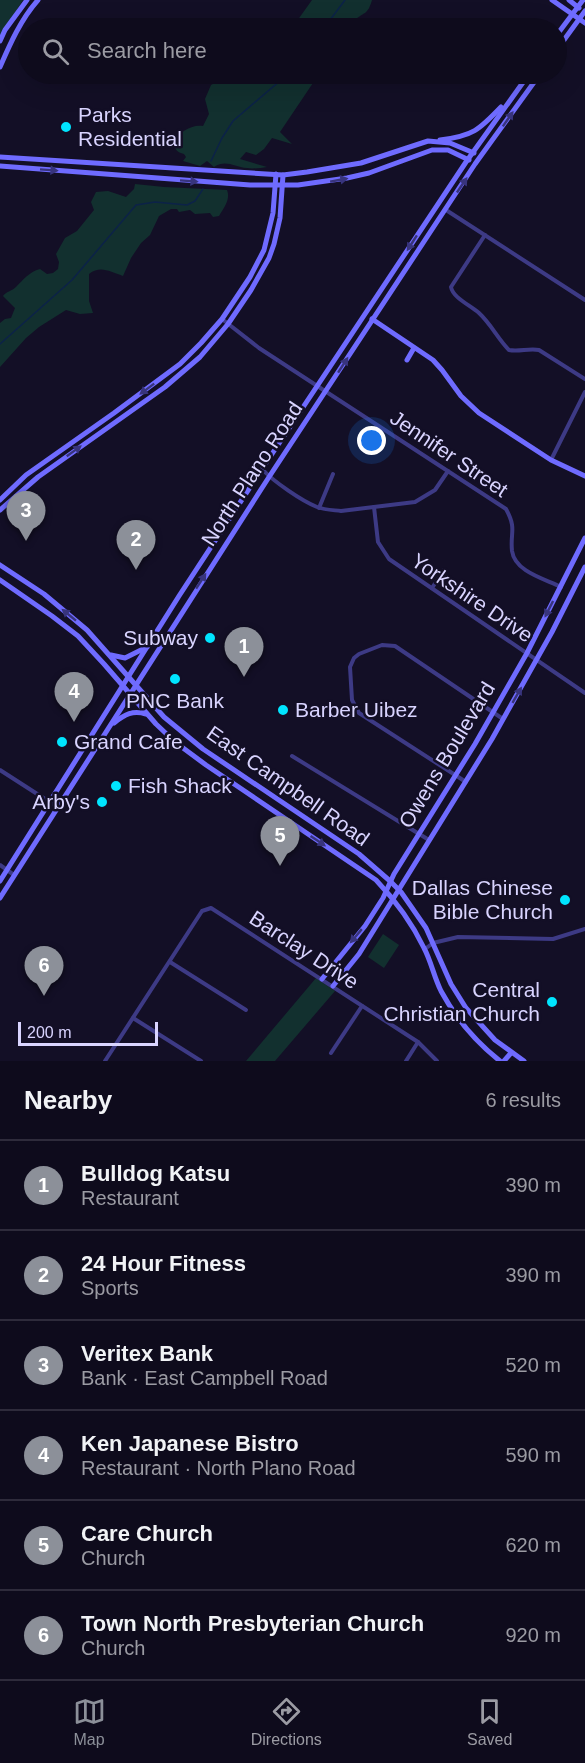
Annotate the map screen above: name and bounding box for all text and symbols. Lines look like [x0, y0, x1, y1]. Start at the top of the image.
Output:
search box [18, 18, 567, 84]
icon: search [39, 35, 72, 68]
text: Search here [87, 38, 207, 63]
place label: Parks Residential [78, 103, 182, 150]
one-way arrow [502, 111, 514, 127]
marker: Parks Residential [59, 120, 73, 134]
one-way arrow [39, 165, 58, 174]
one-way arrow [330, 175, 349, 184]
one-way arrow [180, 176, 199, 185]
one-way arrow [456, 177, 467, 193]
one-way arrow [407, 234, 418, 251]
one-way arrow [337, 358, 349, 374]
one-way arrow [140, 383, 156, 395]
street label: North Plano Road [196, 397, 307, 550]
street label: Jennifer Street [386, 406, 512, 501]
your location [357, 426, 386, 455]
one-way arrow [67, 446, 82, 458]
pin: 3 [6, 492, 46, 541]
pin: 2 [116, 520, 156, 570]
street label: Yorkshire Drive [407, 548, 537, 647]
one-way arrow [196, 573, 207, 589]
one-way arrow [544, 601, 554, 618]
one-way arrow [61, 608, 77, 621]
place label: Subway [123, 626, 198, 649]
pin: 1 [224, 628, 264, 677]
marker: Subway [203, 631, 217, 645]
pin: 4 [54, 672, 94, 722]
marker: PNC Bank [168, 672, 182, 686]
street label: Owens Boulevard [394, 678, 499, 832]
one-way arrow [512, 687, 522, 704]
place label: PNC Bank [126, 689, 225, 712]
place label: Barber Uibez [295, 698, 418, 721]
marker: Barber Uibez [276, 703, 290, 717]
street label: East Campbell Road [203, 721, 374, 850]
place label: Grand Cafe [74, 730, 183, 753]
marker: Grand Cafe [55, 735, 69, 749]
place label: Fish Shack [128, 774, 232, 797]
marker: Fish Shack [109, 779, 123, 793]
place label: Arby's [32, 790, 90, 813]
marker: Arby's [95, 795, 109, 809]
pin: 5 [260, 816, 300, 866]
one-way arrow [310, 835, 326, 846]
place label: Dallas Chinese Bible Church [412, 876, 553, 923]
marker: Dallas Chinese Bible Church [558, 893, 572, 907]
street label: Barclay Drive [246, 906, 363, 993]
one-way arrow [350, 928, 363, 943]
pin: 6 [24, 946, 63, 996]
place label: Central Christian Church [384, 978, 540, 1025]
marker: Central Christian Church [545, 995, 559, 1009]
scale bar [18, 1019, 158, 1046]
text: 200 m [27, 1024, 71, 1041]
text: Nearby [24, 1085, 112, 1115]
text: 6 results [485, 1089, 561, 1111]
text: Bulldog Katsu [81, 1161, 230, 1186]
text: 1 [38, 1174, 49, 1196]
text: 390 m [505, 1174, 561, 1196]
text: Restaurant [81, 1187, 179, 1209]
text: 24 Hour Fitness [81, 1251, 246, 1276]
text: 2 [38, 1264, 49, 1286]
text: 390 m [505, 1264, 561, 1286]
text: Sports [81, 1277, 139, 1299]
text: Veritex Bank [81, 1341, 213, 1366]
text: 3 [38, 1354, 49, 1376]
text: 520 m [505, 1354, 561, 1376]
text: Bank · East Campbell Road [81, 1367, 328, 1389]
text: Ken Japanese Bistro [81, 1431, 299, 1456]
text: 4 [38, 1444, 49, 1466]
text: 590 m [505, 1444, 561, 1466]
text: Restaurant · North Plano Road [81, 1457, 356, 1479]
text: Care Church [81, 1521, 213, 1546]
text: 5 [38, 1534, 49, 1556]
text: 620 m [505, 1534, 561, 1556]
text: Church [81, 1547, 145, 1569]
text: Town North Presbyterian Church [81, 1611, 424, 1636]
text: 6 [38, 1624, 49, 1646]
text: 920 m [505, 1624, 561, 1646]
text: Church [81, 1637, 145, 1659]
tab: Map [73, 1695, 106, 1749]
tab: Directions [251, 1695, 322, 1749]
tab: Saved [467, 1695, 512, 1749]

